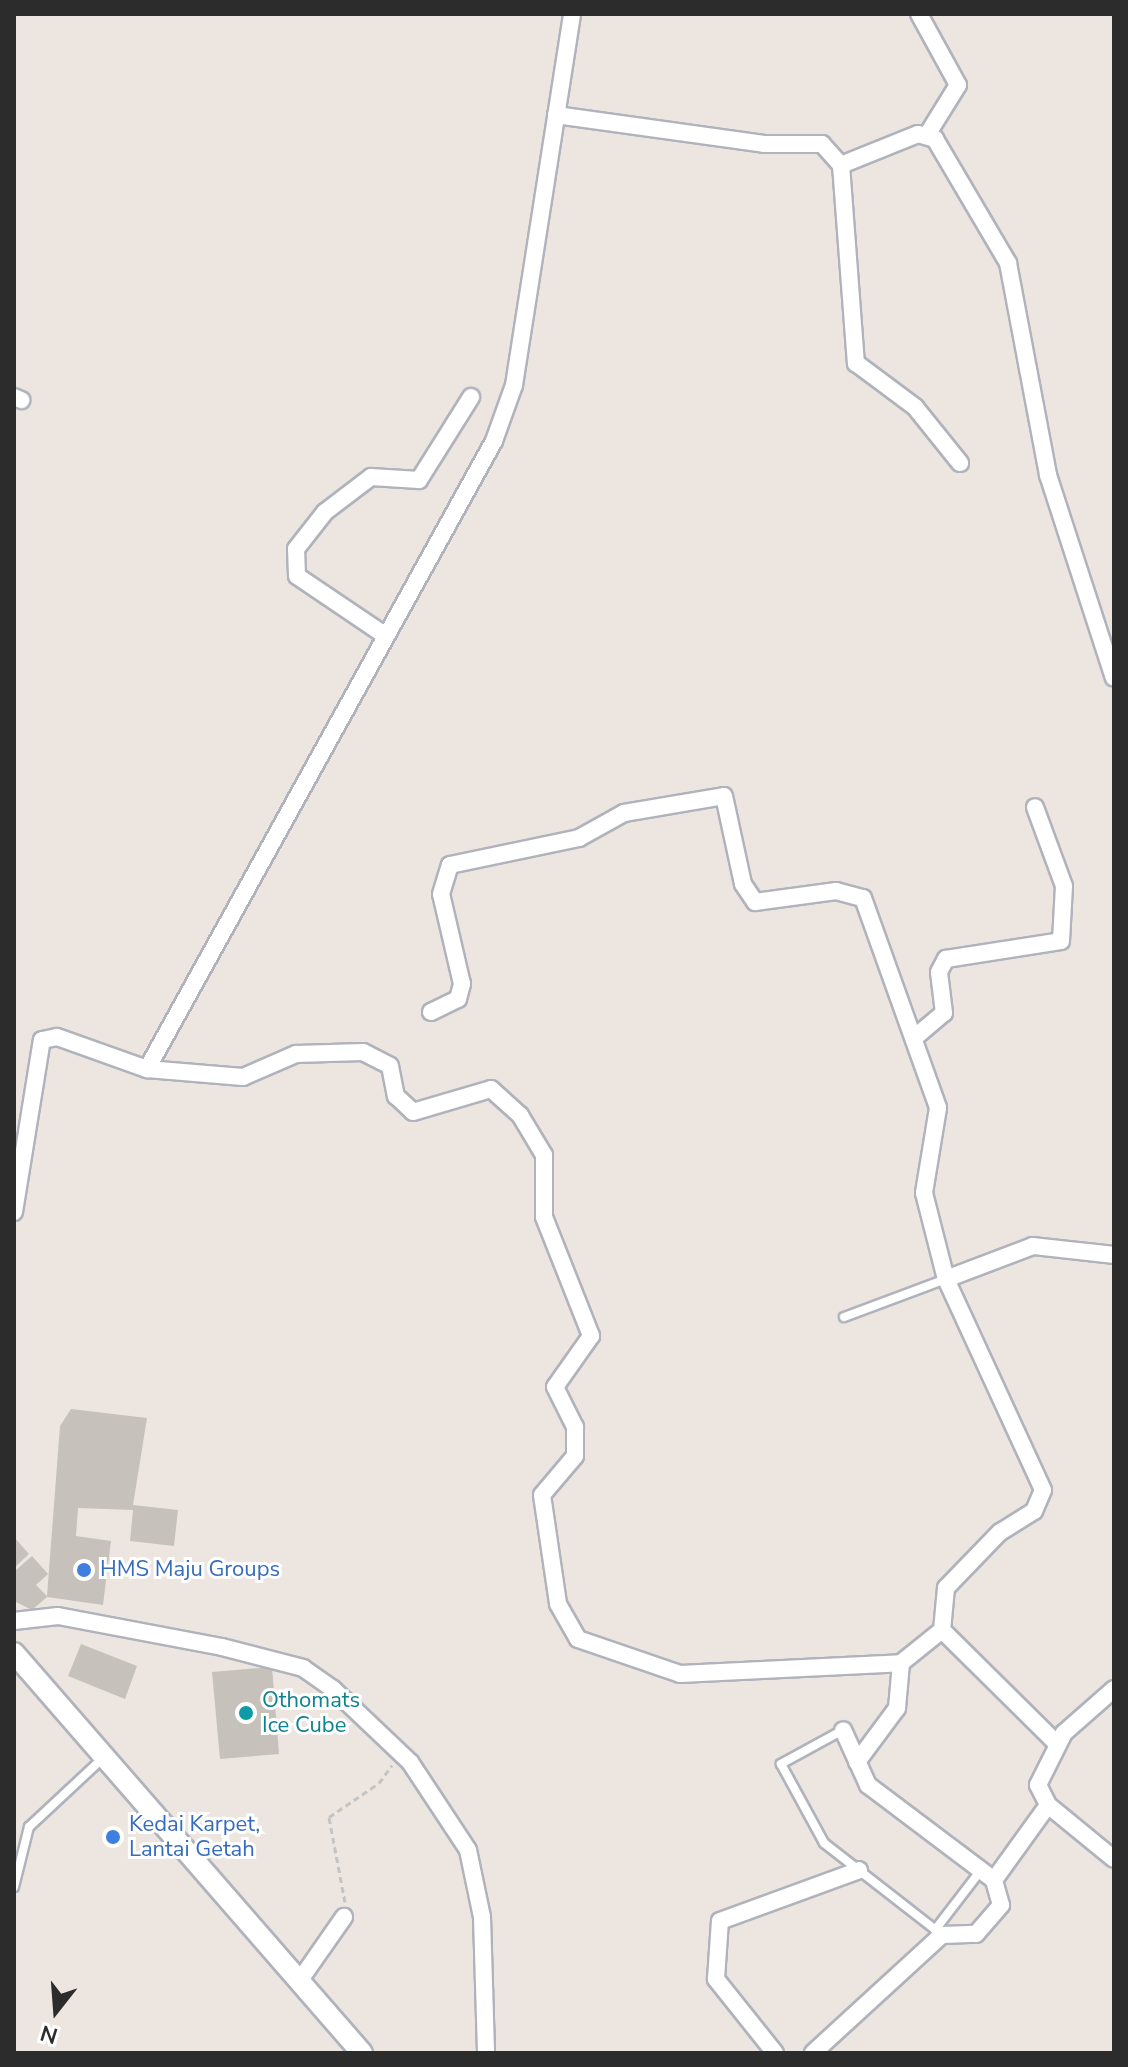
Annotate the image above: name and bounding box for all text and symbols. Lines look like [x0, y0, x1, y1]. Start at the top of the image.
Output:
place label: HMS Maju Groups [100, 1557, 280, 1583]
marker: HMS Maju Groups [75, 1561, 93, 1579]
place label: Othomats Ice Cube [262, 1687, 360, 1738]
marker: Othomats Ice Cube [237, 1704, 255, 1722]
place label: Kedai Karpet, Lantai Getah [129, 1811, 260, 1862]
marker: Kedai Karpet, Lantai Getah [104, 1828, 122, 1846]
north arrow [16, 1971, 96, 2051]
text: N [37, 2017, 61, 2051]

